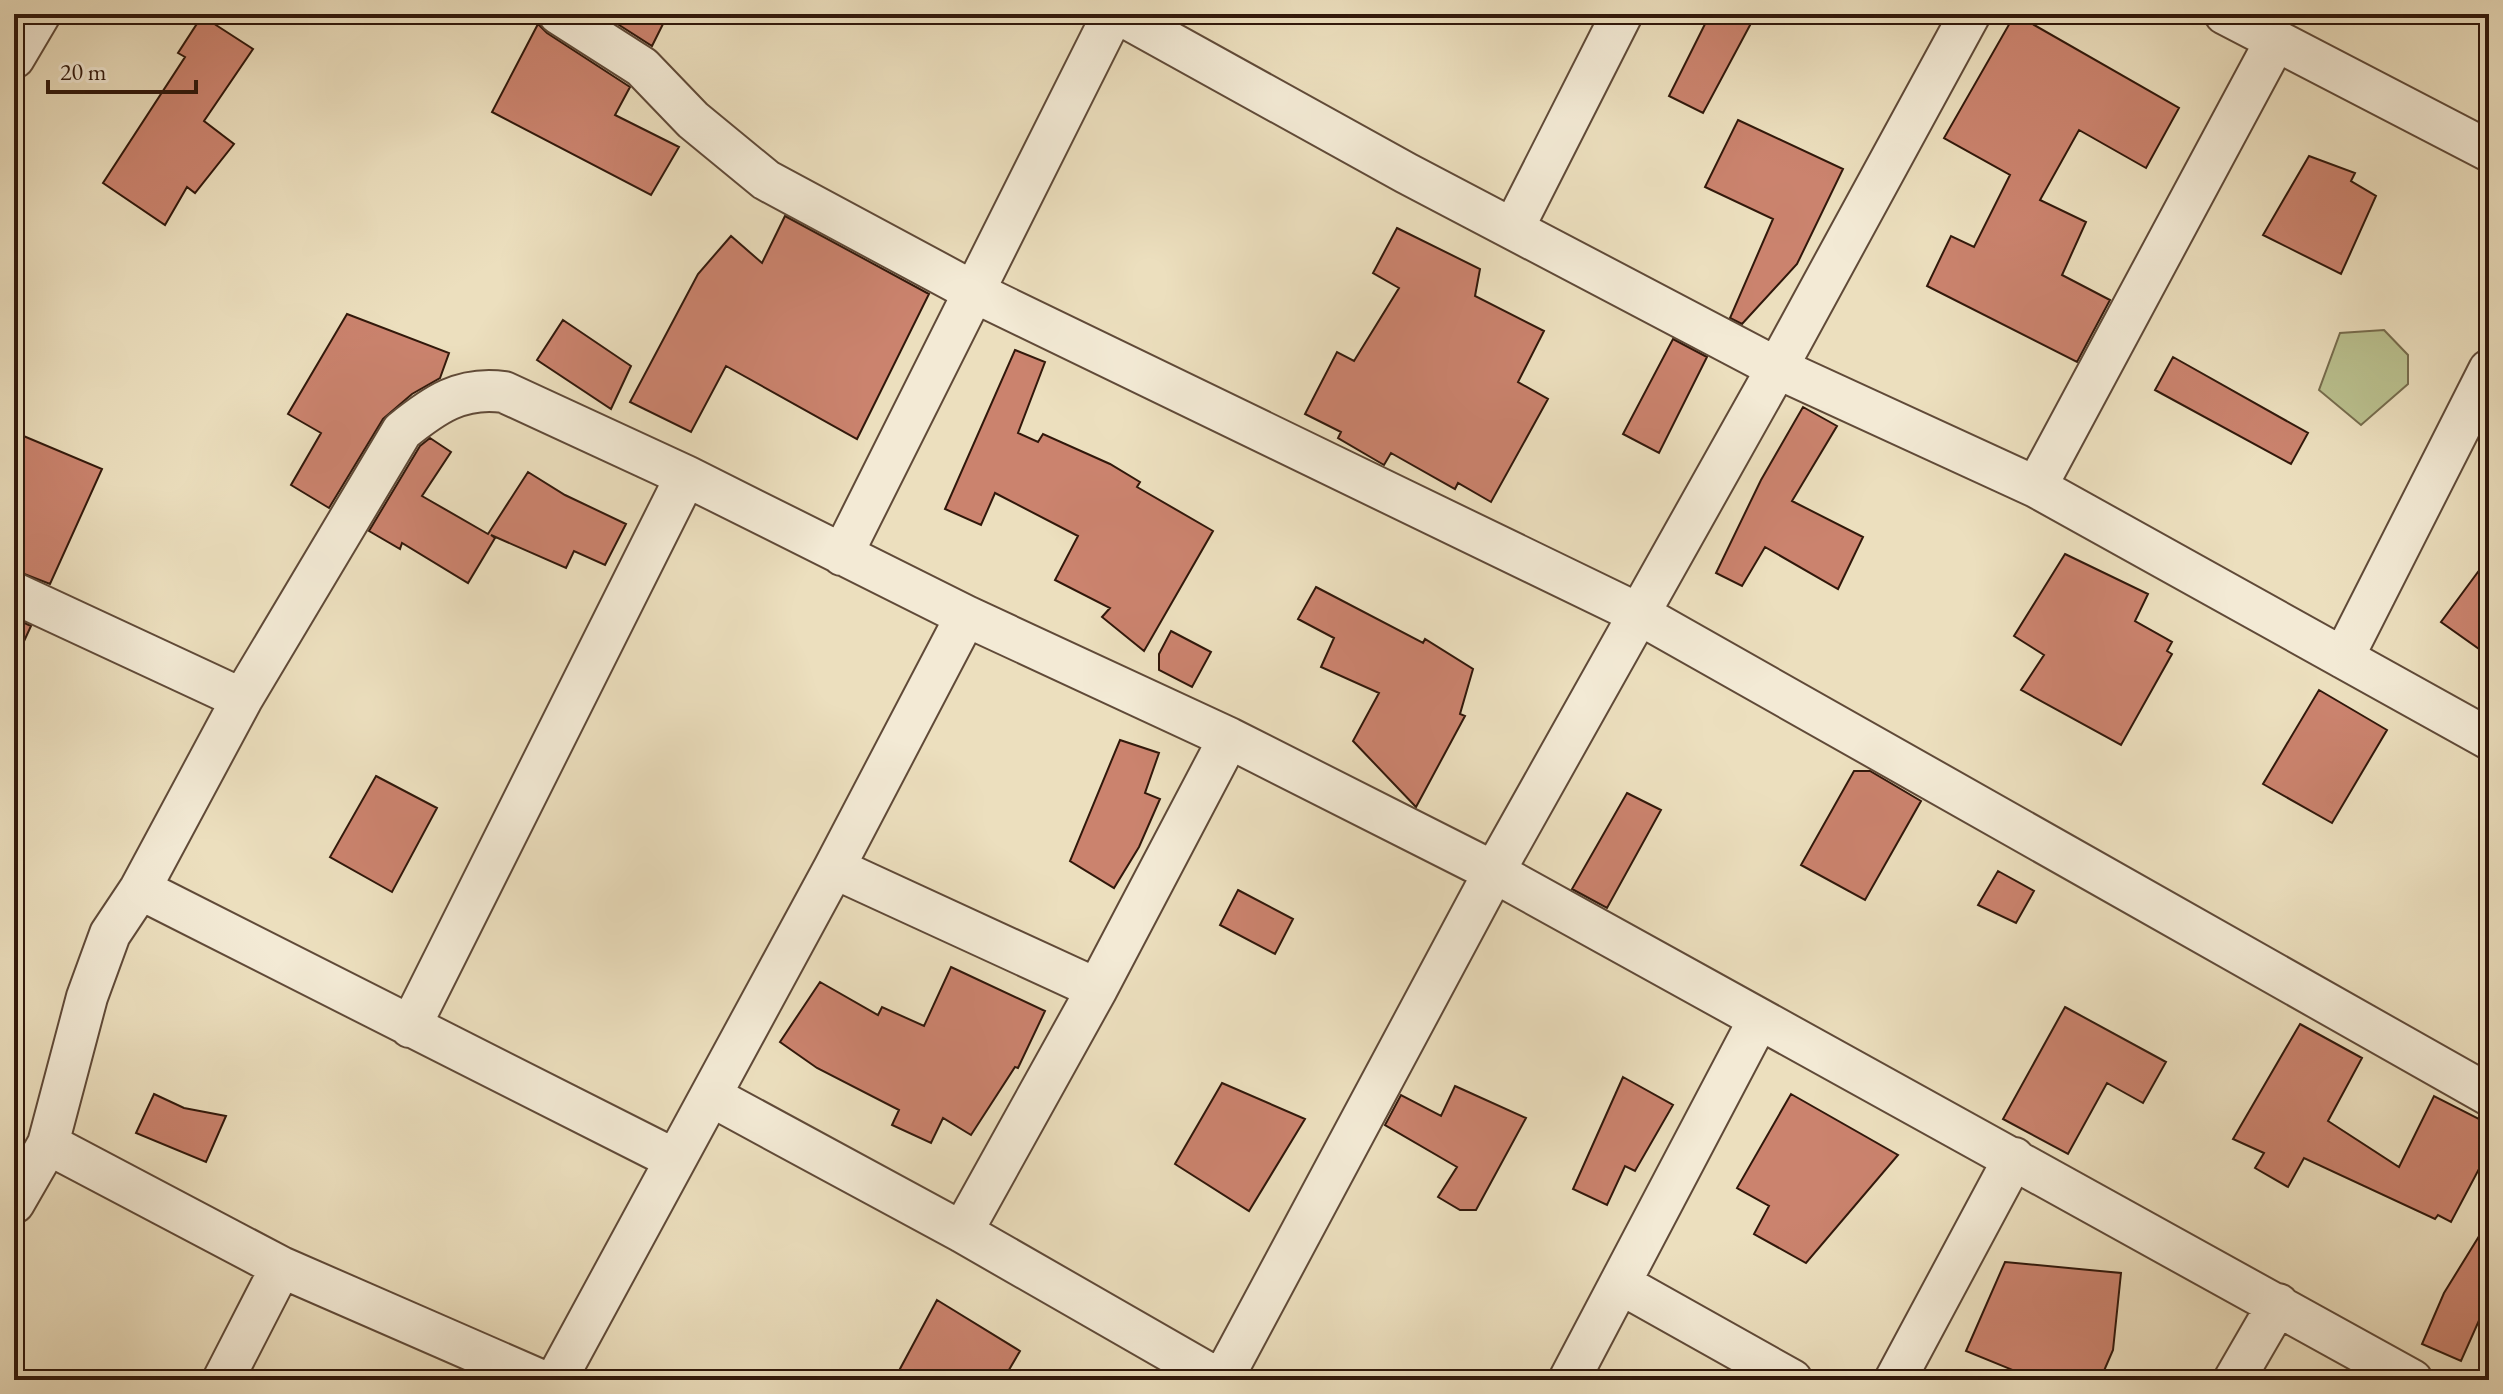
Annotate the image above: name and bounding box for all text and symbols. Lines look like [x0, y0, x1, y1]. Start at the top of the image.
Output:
scale bar [48, 44, 196, 94]
text: 20 m [60, 56, 107, 87]

